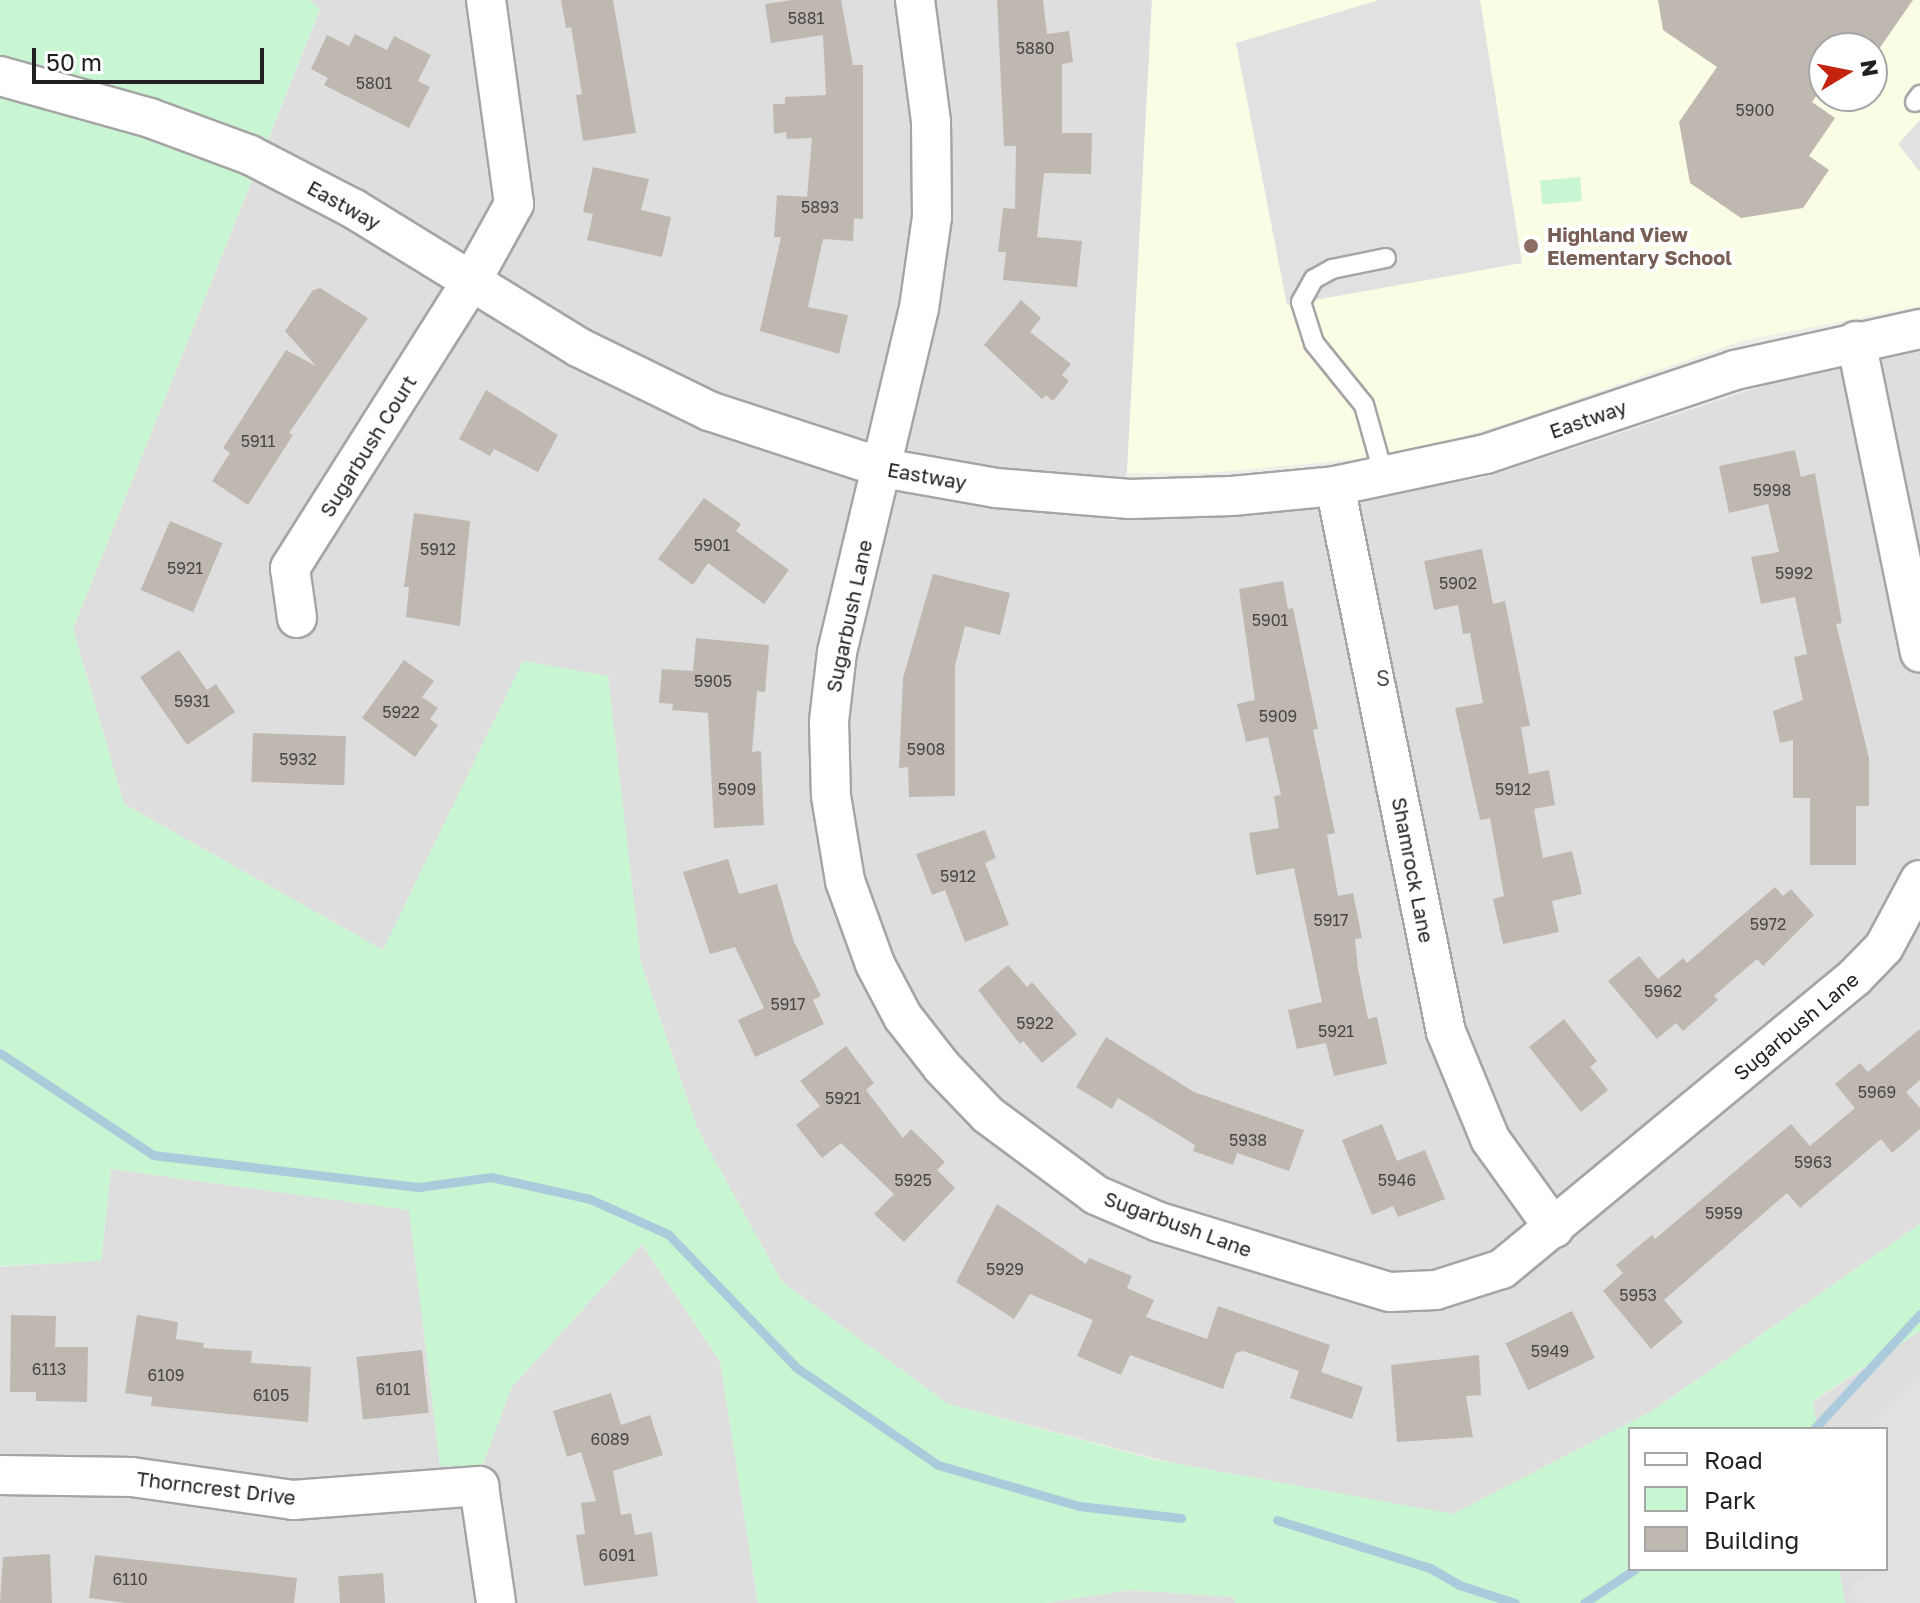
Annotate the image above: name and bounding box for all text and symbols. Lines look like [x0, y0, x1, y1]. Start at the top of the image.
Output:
house number: 5881 [788, 8, 824, 28]
scale bar [36, 32, 268, 82]
north arrow [1808, 32, 1888, 112]
house number: 5880 [1016, 38, 1054, 58]
text: 50 m [46, 47, 102, 76]
text: N [1855, 58, 1885, 79]
house number: 5801 [356, 73, 392, 93]
house number: 5900 [1736, 100, 1774, 120]
street label: Eastway [303, 175, 385, 235]
house number: 5893 [801, 197, 839, 217]
place label: Highland View Elementary School [1547, 222, 1732, 269]
marker: Highland View Elementary School [1522, 237, 1540, 255]
street label: Sugarbush Court [315, 371, 421, 521]
street label: Eastway [1546, 395, 1630, 443]
house number: 5911 [241, 431, 275, 451]
street label: Eastway [886, 457, 968, 495]
house number: 5998 [1753, 480, 1791, 500]
house number: 5901 [694, 535, 730, 555]
street label: Sugarbush Lane [821, 538, 877, 694]
house number: 5912 [420, 539, 456, 559]
house number: 5921 [167, 558, 203, 578]
house number: 5992 [1775, 563, 1813, 583]
house number: 5902 [1439, 573, 1477, 593]
house number: 5901 [1252, 610, 1288, 630]
district label: S [1376, 665, 1392, 691]
house number: 5905 [694, 671, 732, 691]
house number: 5931 [174, 691, 210, 711]
house number: 5922 [382, 702, 420, 722]
house number: 5909 [1259, 706, 1297, 726]
house number: 5908 [907, 739, 945, 759]
house number: 5932 [279, 749, 317, 769]
house number: 5909 [718, 779, 756, 799]
house number: 5912 [1495, 779, 1531, 799]
street label: Shamrock Lane [1387, 795, 1439, 945]
house number: 5912 [940, 866, 976, 886]
house number: 5917 [1313, 910, 1349, 930]
house number: 5972 [1750, 914, 1786, 934]
street label: Sugarbush Lane [1729, 967, 1863, 1085]
house number: 5962 [1644, 981, 1682, 1001]
house number: 5917 [770, 994, 806, 1014]
house number: 5922 [1016, 1013, 1054, 1033]
house number: 5921 [1318, 1021, 1354, 1041]
house number: 5969 [1858, 1082, 1896, 1102]
house number: 5921 [825, 1088, 861, 1108]
house number: 5938 [1229, 1130, 1267, 1150]
house number: 5963 [1794, 1152, 1832, 1172]
house number: 5925 [894, 1170, 932, 1190]
house number: 5946 [1378, 1170, 1416, 1190]
street label: Sugarbush Lane [1101, 1186, 1255, 1262]
house number: 5959 [1705, 1203, 1743, 1223]
house number: 5929 [986, 1259, 1024, 1279]
house number: 5953 [1619, 1285, 1657, 1305]
house number: 5949 [1531, 1341, 1569, 1361]
house number: 6113 [32, 1359, 66, 1379]
house number: 6109 [147, 1365, 185, 1385]
house number: 6101 [375, 1379, 411, 1399]
house number: 6105 [253, 1385, 289, 1405]
legend [1628, 1427, 1888, 1571]
house number: 6089 [590, 1429, 630, 1449]
text: Road [1704, 1445, 1763, 1474]
street label: Thorncrest Drive [135, 1466, 297, 1510]
text: Park [1704, 1485, 1756, 1514]
text: Building [1704, 1525, 1799, 1554]
house number: 6091 [598, 1545, 636, 1565]
house number: 6110 [112, 1569, 148, 1589]

